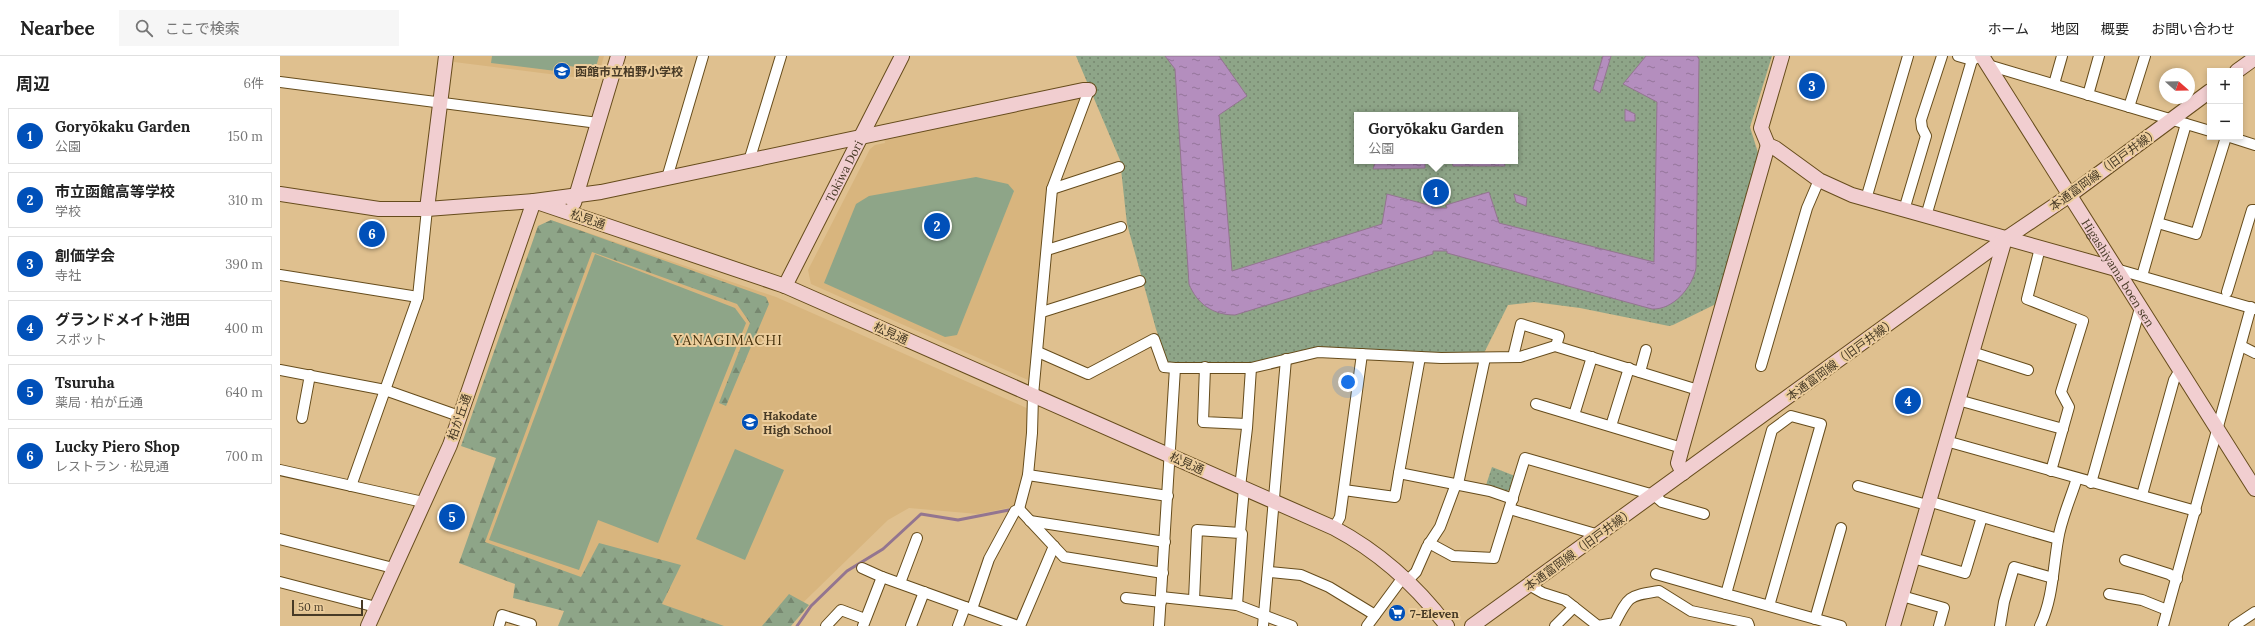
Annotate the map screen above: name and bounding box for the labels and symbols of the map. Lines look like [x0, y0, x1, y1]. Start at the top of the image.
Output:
school or university icon: 函館市立柏野小学校 [552, 61, 572, 81]
place label: 函館市立柏野小学校 [575, 64, 683, 79]
north arrow [2159, 68, 2195, 104]
pin: 3 [1799, 71, 1825, 101]
street label: 本通富岡線（旧戸井線） [2046, 124, 2162, 214]
street label: Tokiwa Dori [822, 138, 865, 204]
pin: 1 [1423, 177, 1449, 207]
street label: 松見通 [569, 206, 607, 232]
pin: 2 [924, 211, 950, 241]
street label: Higashiyama boen sen [2079, 216, 2158, 329]
pin: 6 [359, 219, 385, 249]
street label: 本通富岡線（旧戸井線） [1783, 314, 1899, 404]
street label: 松見通 [871, 319, 911, 347]
district label: YANAGIMACHI [672, 331, 783, 349]
your location [1338, 372, 1358, 392]
pin: 4 [1895, 386, 1921, 416]
street label: 柏が丘通 [444, 392, 474, 442]
place label: Hakodate High School [763, 408, 832, 437]
school or university icon: Hakodate High School [740, 412, 760, 432]
street label: 松見通 [1167, 449, 1207, 477]
pin: 5 [439, 502, 465, 532]
street label: 本通富岡線（旧戸井線） [1521, 504, 1637, 594]
scale bar [292, 598, 363, 617]
supermarket icon: 7-Eleven [1387, 603, 1407, 623]
place label: 7-Eleven [1410, 606, 1459, 621]

